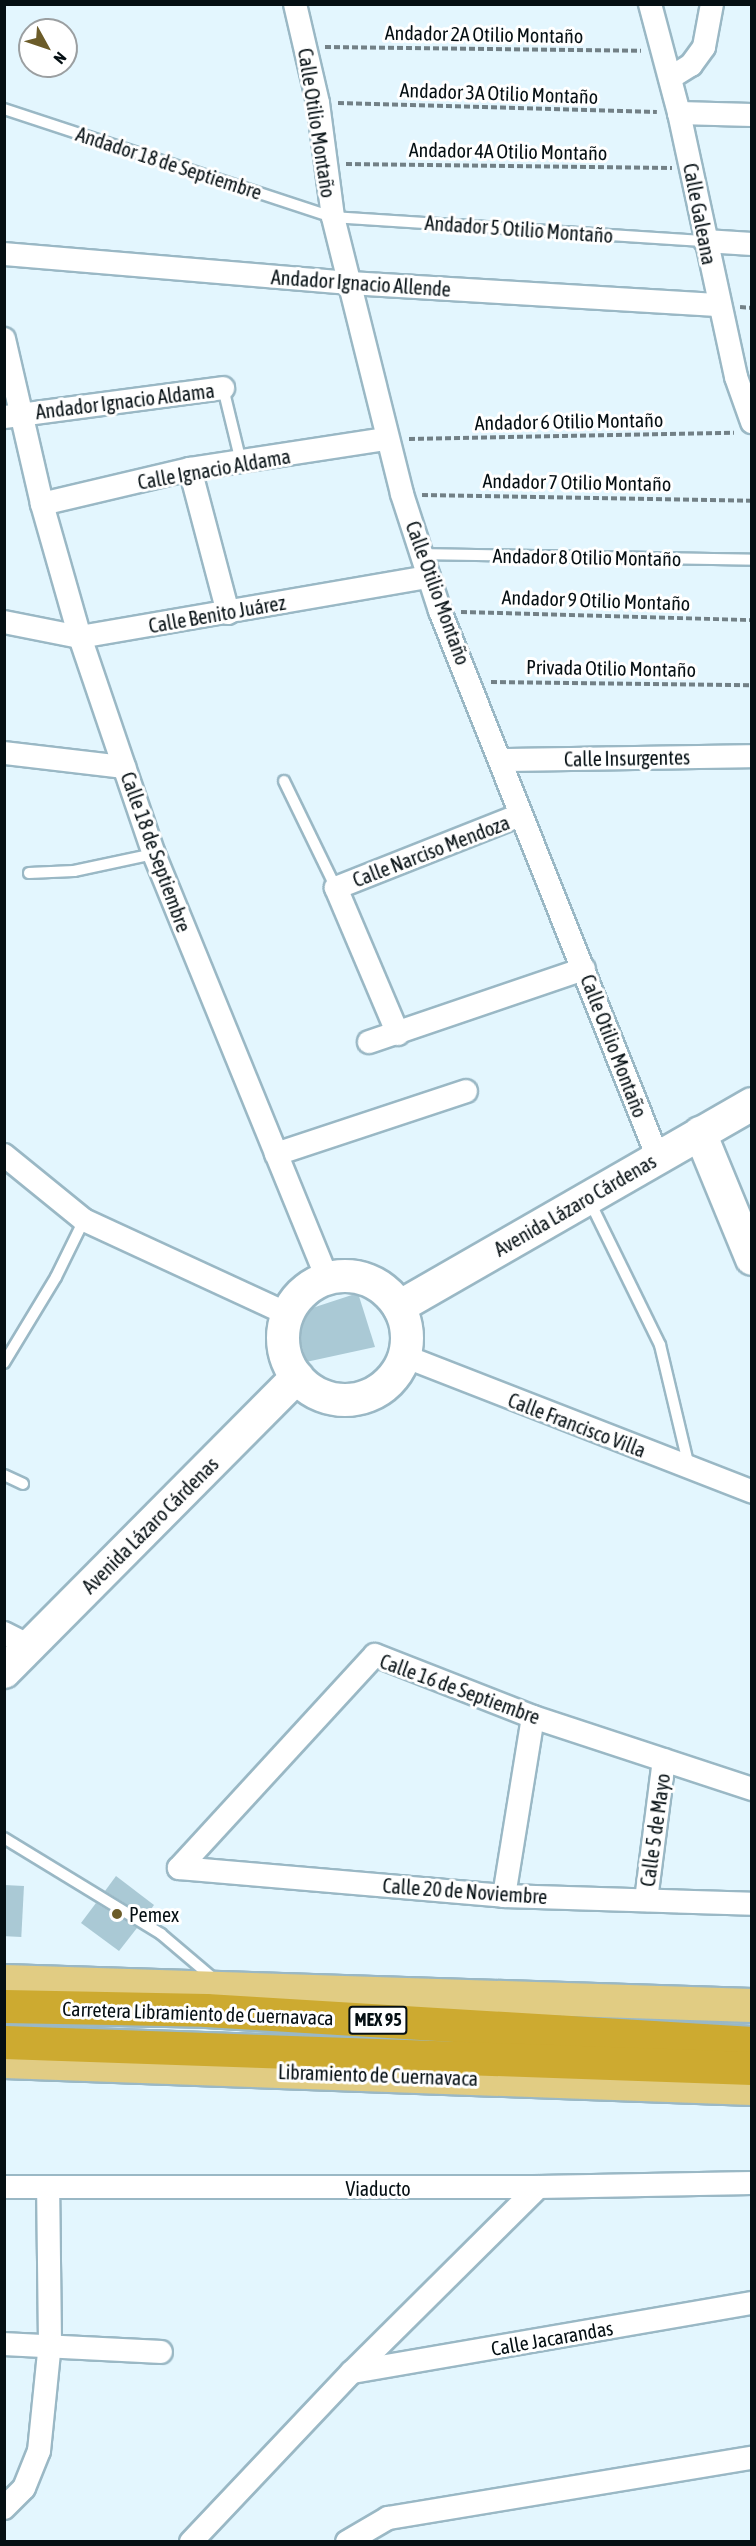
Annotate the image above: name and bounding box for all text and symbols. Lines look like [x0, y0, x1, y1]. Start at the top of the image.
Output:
north arrow [18, 18, 78, 78]
street label: Andador 2A Otilio Montaño [385, 20, 583, 48]
street label: Calle Otilio Montaño [293, 46, 341, 200]
text: N [50, 49, 70, 68]
street label: Andador 3A Otilio Montaño [399, 78, 599, 108]
street label: Andador 18 de Septiembre [73, 122, 265, 204]
street label: Andador 4A Otilio Montaño [409, 137, 607, 165]
street label: Calle Galeana [678, 161, 722, 267]
street label: Andador 5 Otilio Montaño [424, 210, 614, 248]
street label: Andador Ignacio Allende [270, 265, 452, 301]
street label: Andador Ignacio Aldama [34, 378, 216, 424]
street label: Andador 6 Otilio Montaño [474, 407, 664, 435]
street label: Calle Ignacio Aldama [136, 444, 292, 494]
street label: Andador 7 Otilio Montaño [482, 468, 672, 496]
street label: Calle Otilio Montaño [401, 518, 475, 668]
street label: Andador 8 Otilio Montaño [492, 543, 682, 571]
street label: Andador 9 Otilio Montaño [501, 585, 691, 615]
street label: Calle Benito Juárez [147, 590, 287, 638]
street label: Privada Otilio Montaño [526, 655, 696, 681]
street label: Calle Insurgentes [564, 745, 690, 771]
street label: Calle 18 de Septiembre [116, 769, 196, 935]
street label: Calle Narciso Mendoza [349, 810, 513, 892]
street label: Calle Otilio Montaño [576, 971, 652, 1121]
street label: Avenida Lázaro Cárdenas [490, 1149, 660, 1261]
street label: Calle Francisco Villa [505, 1388, 649, 1462]
street label: Avenida Lázaro Cárdenas [77, 1452, 223, 1598]
street label: Calle 16 de Septiembre [377, 1649, 543, 1729]
street label: Calle 5 de Mayo [635, 1772, 675, 1888]
street label: Calle 20 de Noviembre [382, 1873, 548, 1909]
place label: Pemex [129, 1902, 179, 1926]
marker: Pemex [110, 1907, 124, 1921]
street label: Carretera Libramiento de Cuernavaca [62, 1996, 334, 2030]
road number: MEX 95 [348, 2005, 408, 2035]
street label: Libramiento de Cuernavaca [278, 2060, 478, 2090]
street label: Viaducto [345, 2176, 411, 2200]
street label: Calle Jacarandas [489, 2315, 615, 2361]

